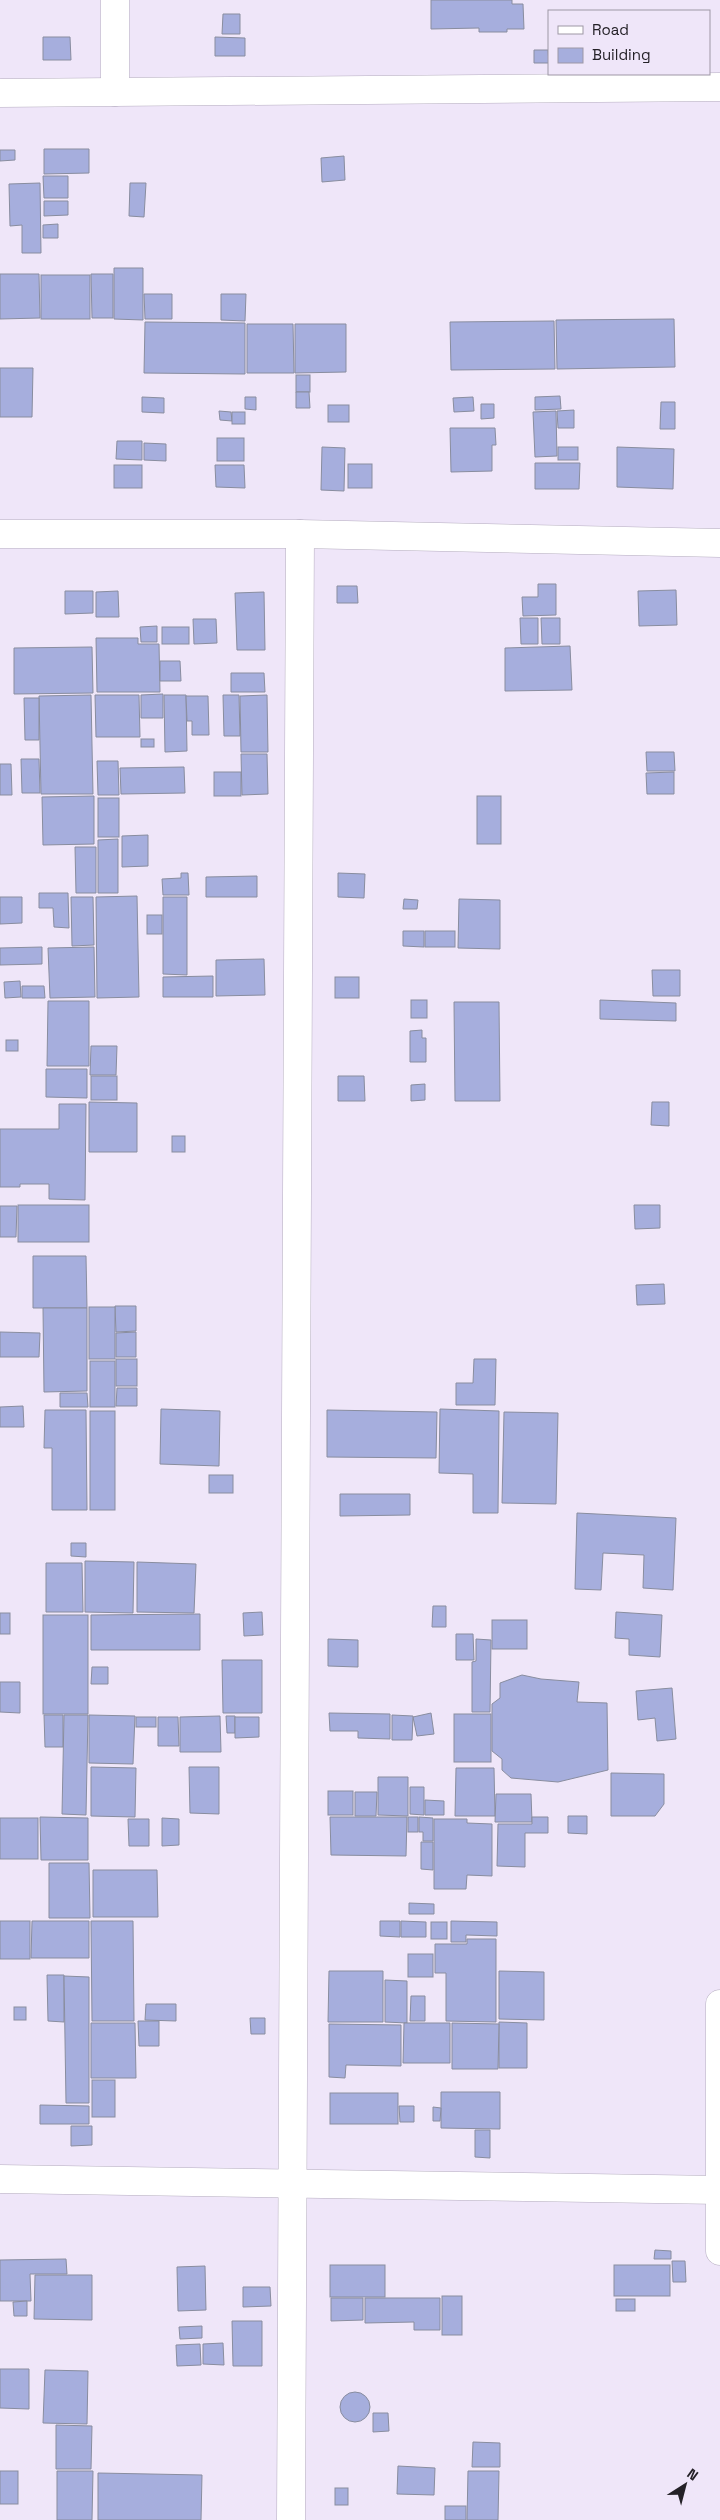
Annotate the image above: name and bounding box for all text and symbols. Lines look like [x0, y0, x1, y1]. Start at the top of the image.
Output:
legend [548, 10, 710, 75]
text: Road [592, 20, 629, 39]
text: Building [592, 45, 651, 64]
north arrow [660, 2460, 710, 2510]
text: N [684, 2464, 702, 2485]

